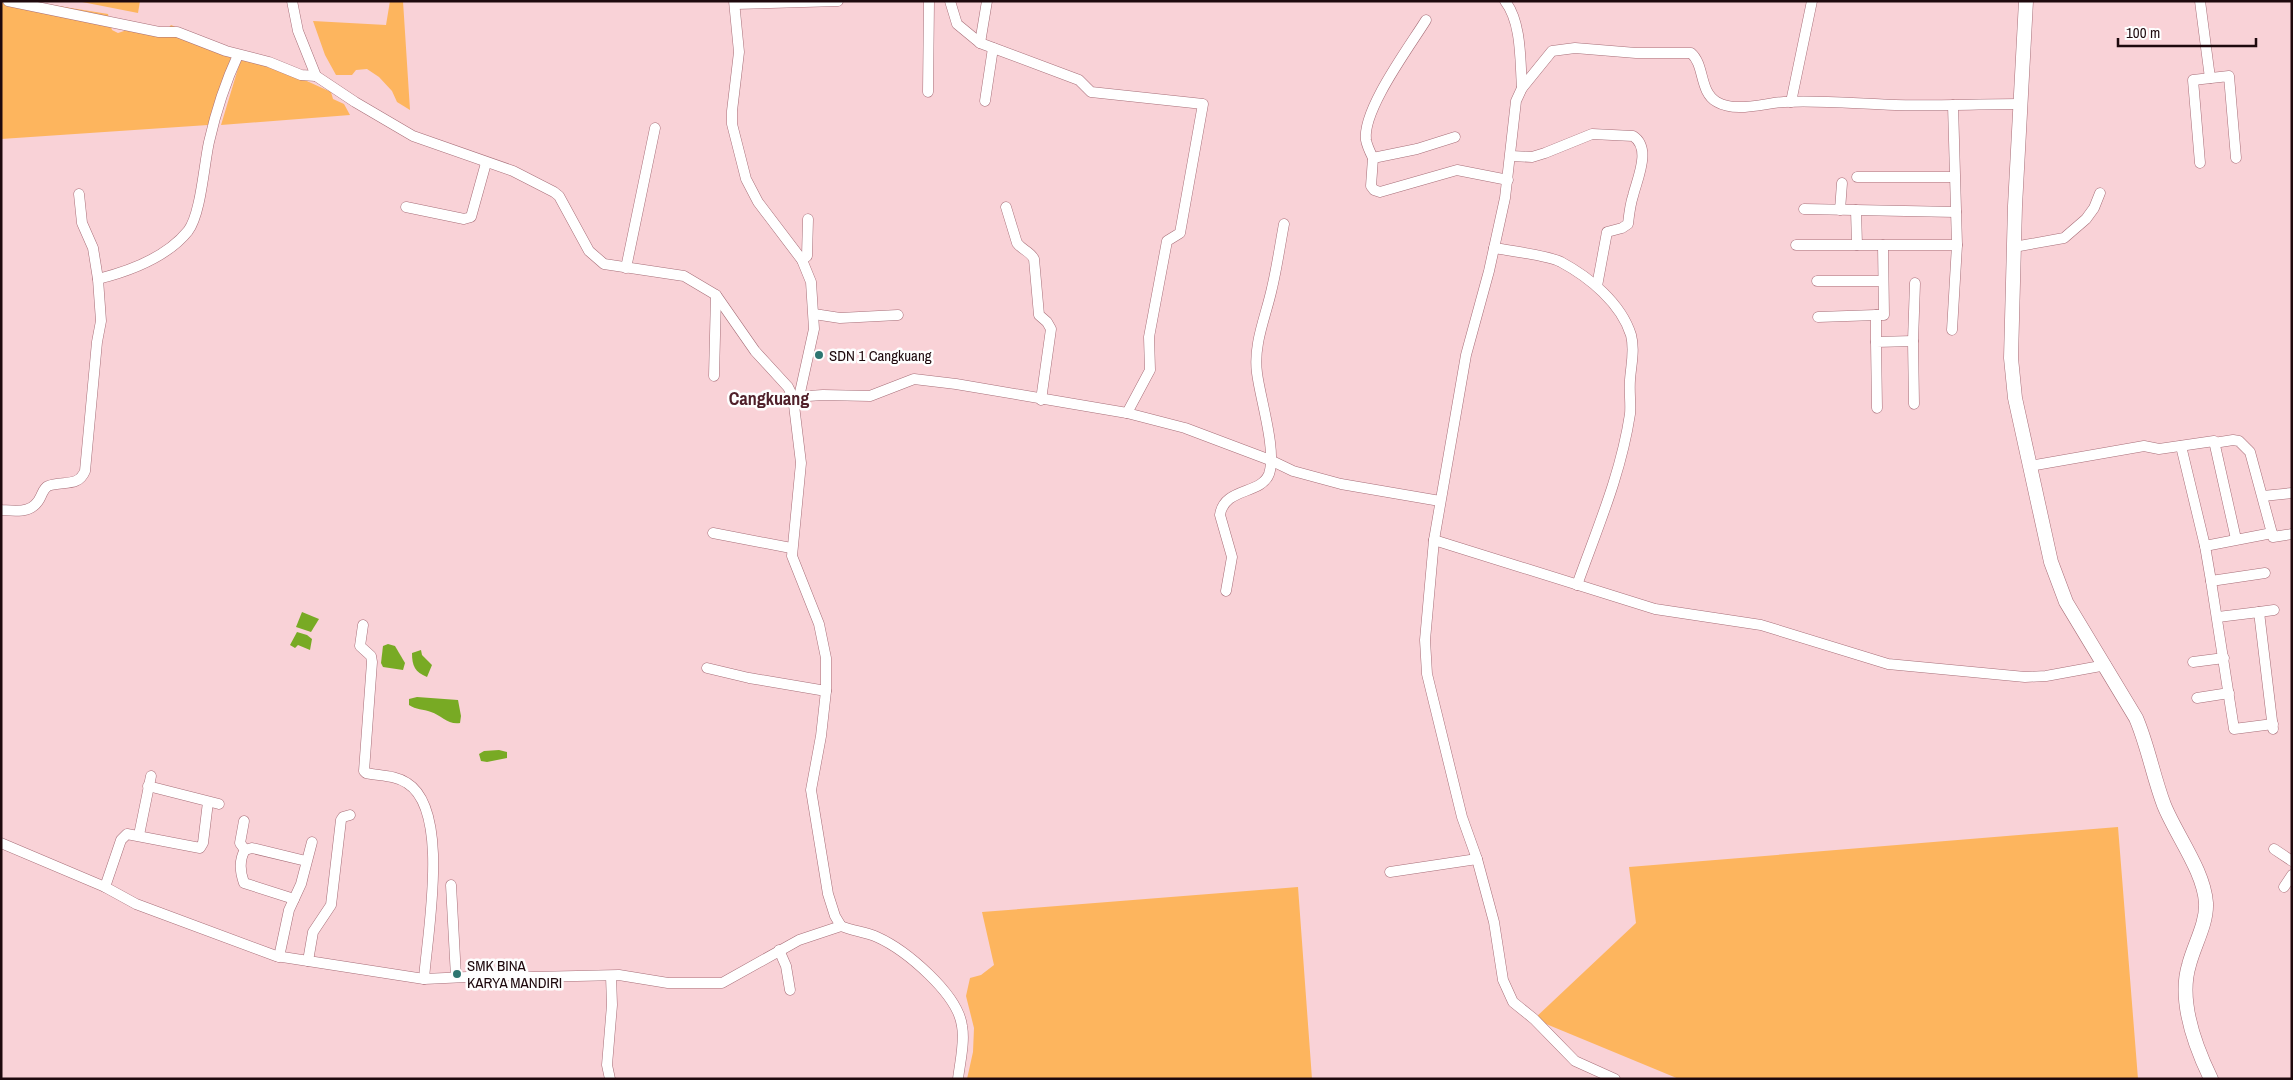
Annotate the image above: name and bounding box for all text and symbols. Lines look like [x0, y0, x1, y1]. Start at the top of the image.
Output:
scale bar [2118, 15, 2256, 47]
text: 100 m [2126, 22, 2160, 43]
place label: SDN 1 Cangkuang [829, 345, 932, 366]
marker: SDN 1 Cangkuang [813, 349, 825, 361]
district label: Cangkuang [729, 386, 809, 411]
place label: SMK BINA KARYA MANDIRI [467, 955, 562, 993]
marker: SMK BINA KARYA MANDIRI [451, 968, 463, 980]

